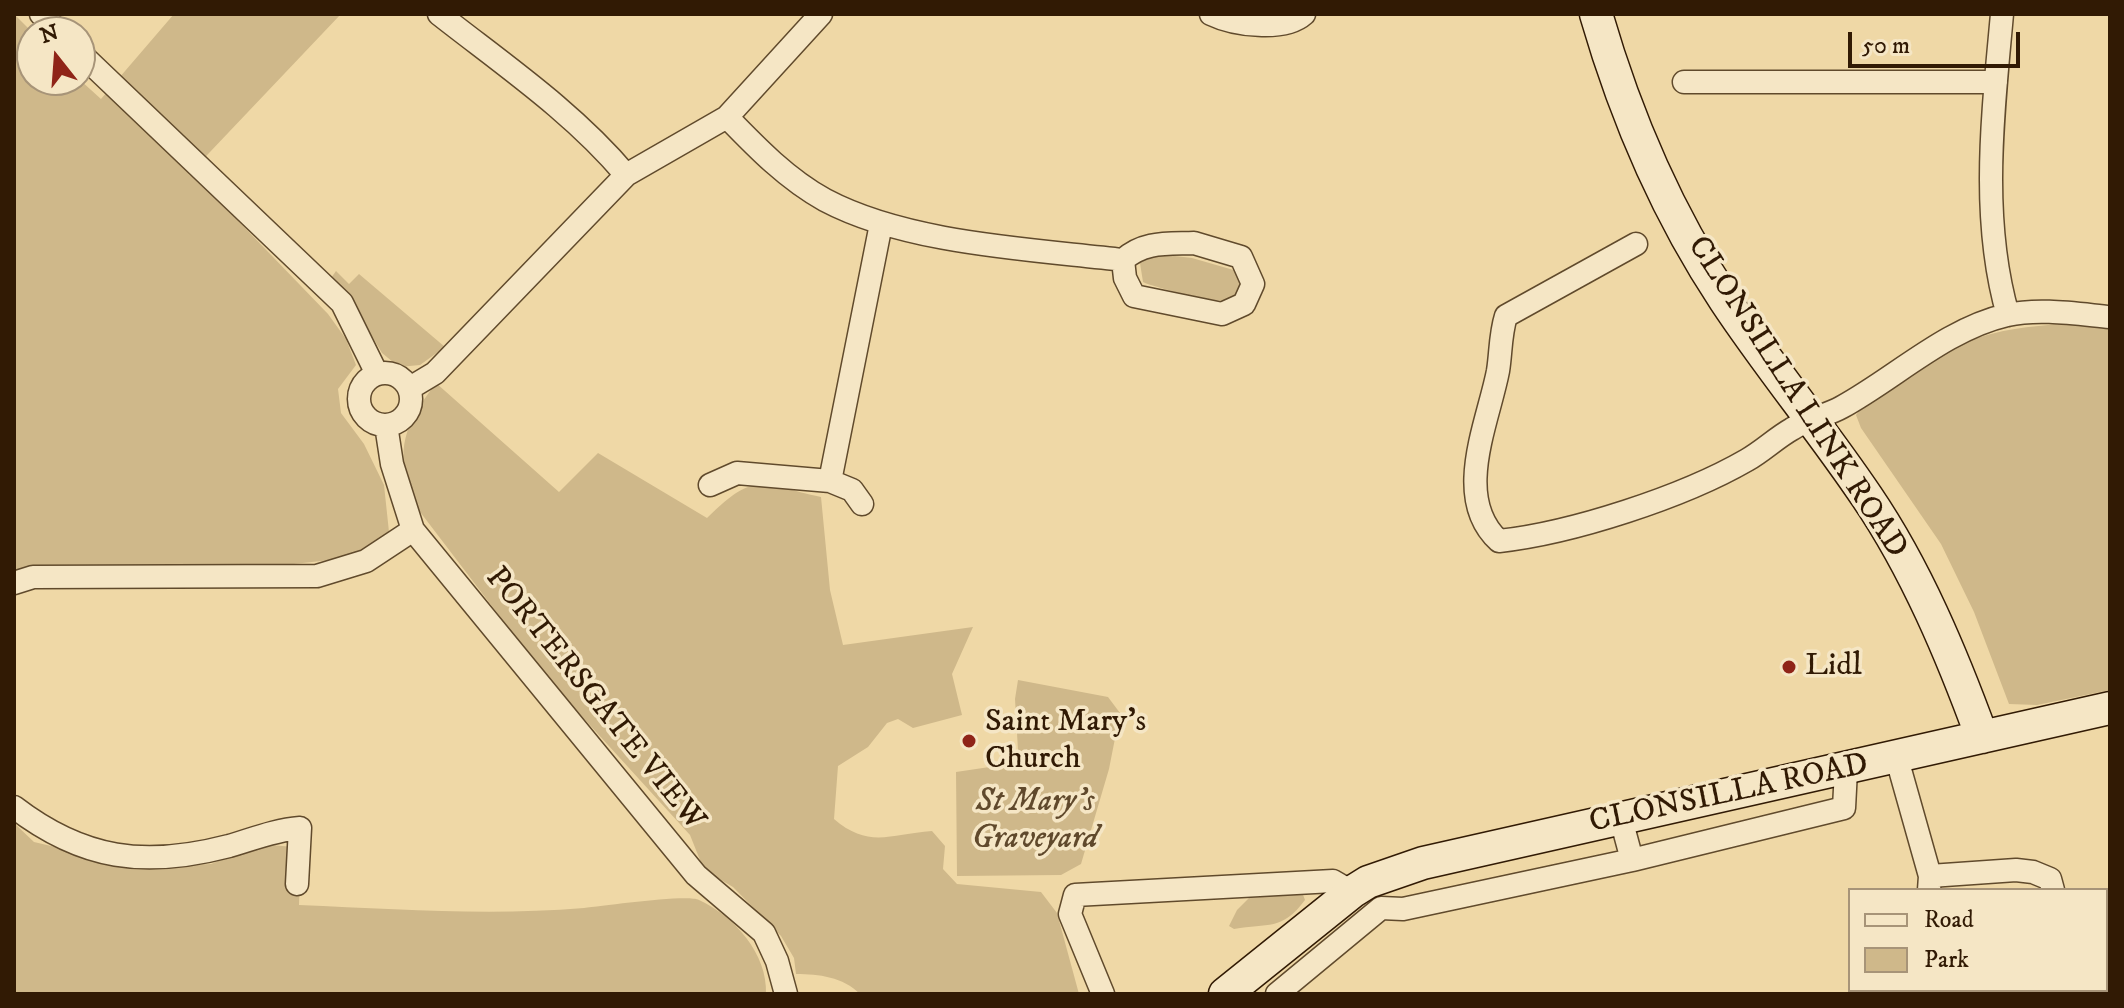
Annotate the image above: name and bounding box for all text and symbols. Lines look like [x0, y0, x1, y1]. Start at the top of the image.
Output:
north arrow [16, 16, 96, 96]
scale bar [1852, 16, 2024, 66]
text: N [37, 19, 62, 50]
text: 50 m [1862, 31, 1910, 61]
street label: CLONSILLA LINK ROAD [1677, 230, 1915, 566]
street label: PORTERSGATE VIEW [476, 560, 712, 840]
place label: Lidl [1805, 648, 1862, 686]
marker: Lidl [1780, 658, 1798, 676]
place label: Saint Mary's Church [985, 704, 1146, 779]
marker: Saint Mary's Church [960, 732, 978, 750]
street label: CLONSILLA ROAD [1586, 747, 1872, 843]
park label: St Mary's Graveyard [972, 784, 1098, 859]
legend [1848, 888, 2108, 992]
text: Road [1924, 905, 1974, 935]
text: Park [1924, 945, 1969, 975]

